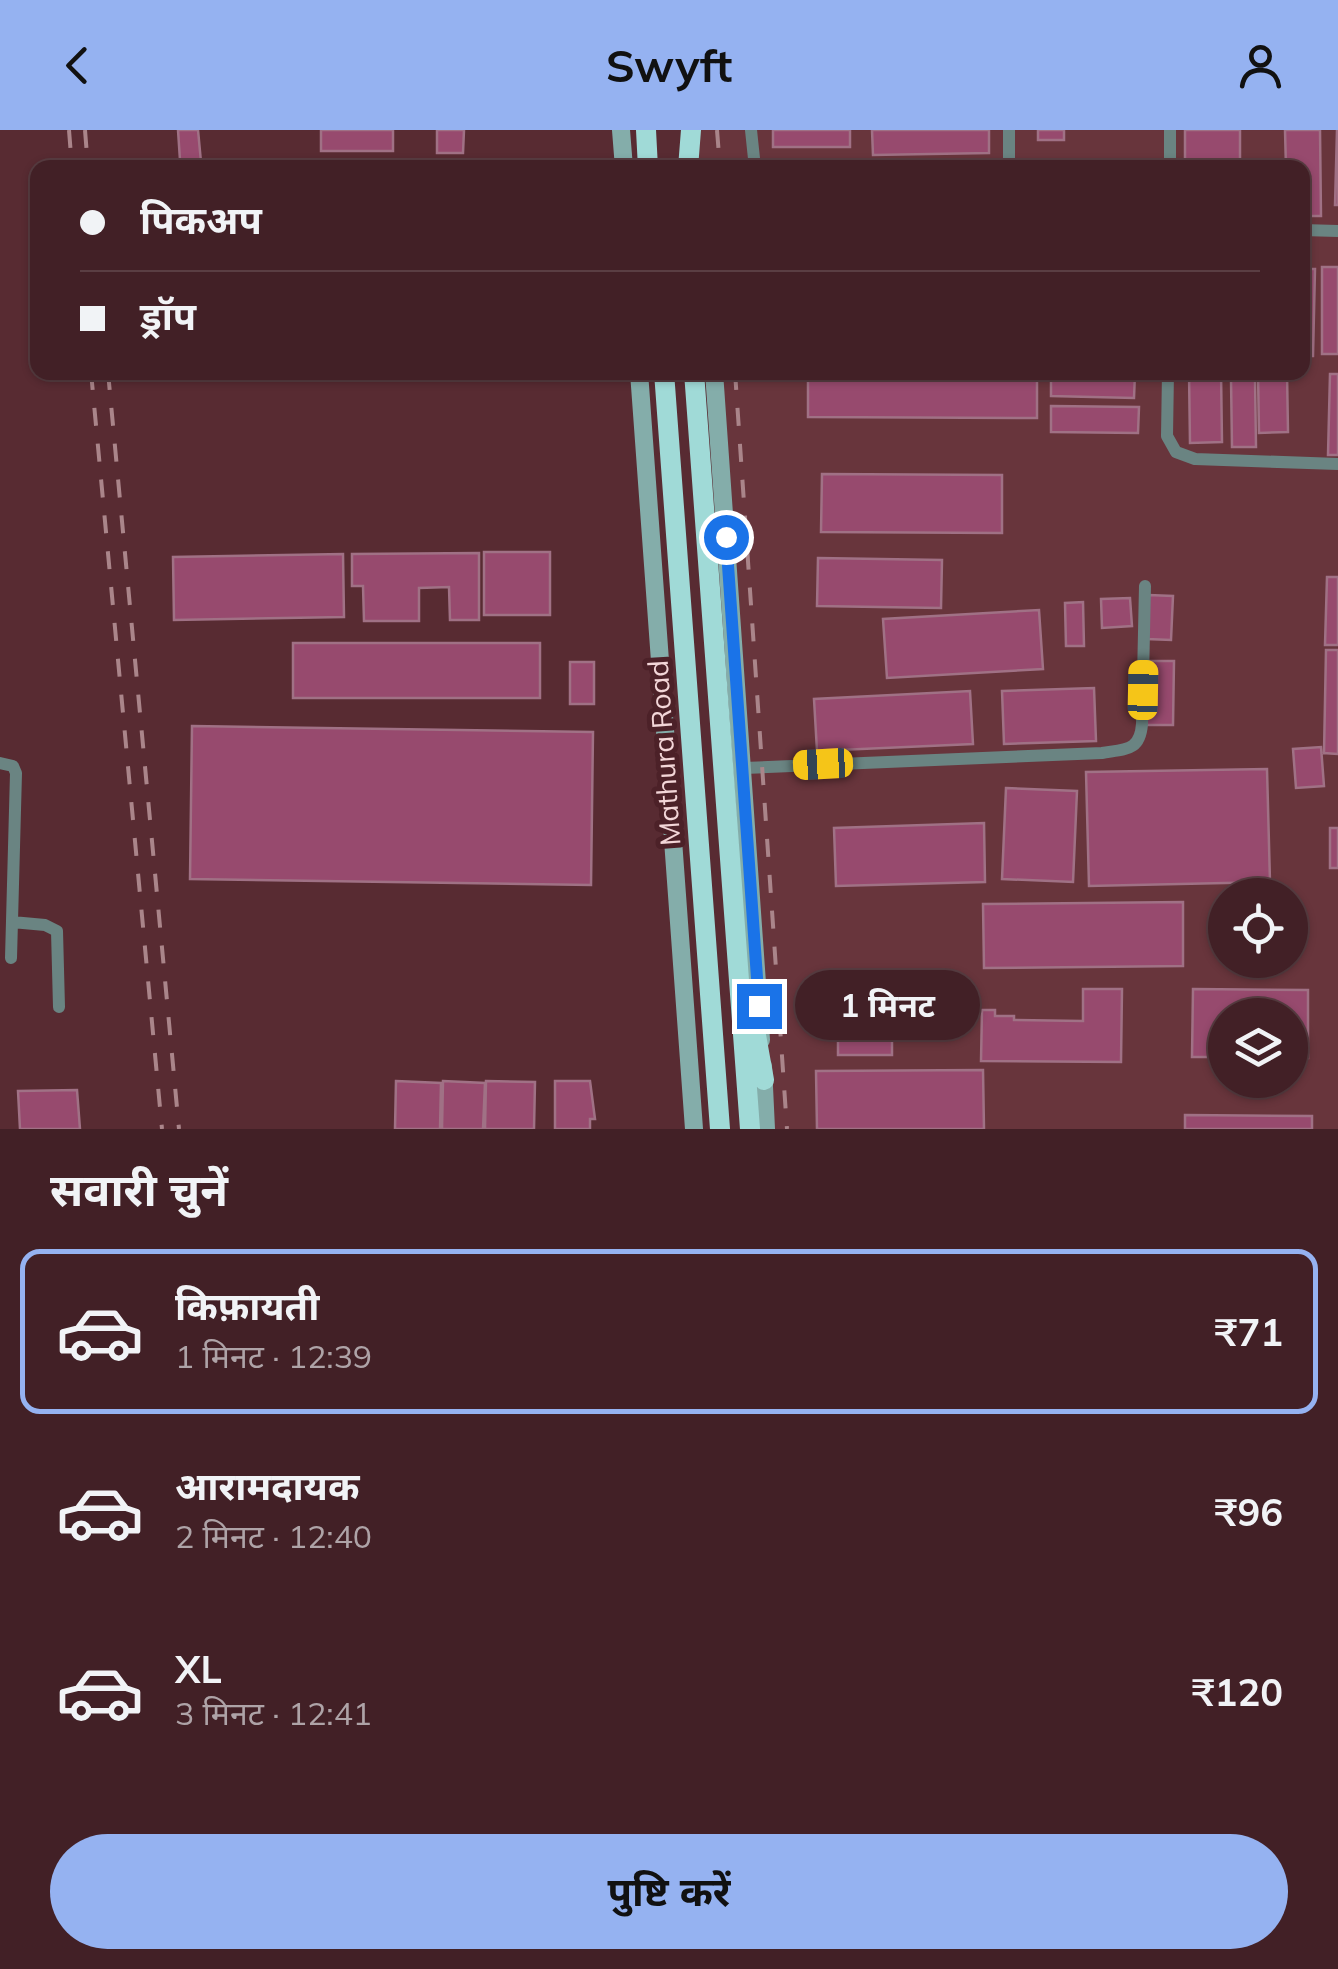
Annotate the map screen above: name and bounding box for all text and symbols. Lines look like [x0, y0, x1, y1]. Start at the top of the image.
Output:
text: Swyft [606, 37, 732, 93]
icon: back [50, 38, 105, 93]
icon: person [1233, 38, 1288, 93]
text: पिकअप [140, 196, 262, 244]
text: ड्रॉप [140, 292, 196, 340]
route start [704, 515, 749, 560]
street label: Mathura Road [640, 659, 687, 847]
car [1127, 660, 1159, 720]
car [792, 747, 854, 781]
map controls [1208, 878, 1308, 1098]
button: locate [1208, 878, 1308, 978]
callout: 1 मिनट [794, 971, 979, 1041]
route end [737, 984, 782, 1029]
text: 1 मिनट [840, 985, 935, 1025]
button: layers [1208, 998, 1308, 1098]
text: सवारी चुनें [50, 1161, 228, 1217]
text: किफ़ायती [175, 1282, 319, 1330]
icon: car [55, 1287, 145, 1377]
text: ₹71 [1215, 1308, 1283, 1356]
text: 1 मिनट · 12:39 [175, 1336, 372, 1376]
text: आरामदायक [175, 1462, 359, 1510]
icon: car [55, 1467, 145, 1557]
text: ₹96 [1215, 1488, 1283, 1536]
text: 2 मिनट · 12:40 [175, 1516, 372, 1556]
text: XL [175, 1645, 222, 1693]
icon: car [55, 1647, 145, 1737]
text: ₹120 [1192, 1668, 1283, 1716]
text: 3 मिनट · 12:41 [175, 1693, 372, 1733]
button: पुष्टि करें [50, 1834, 1288, 1949]

